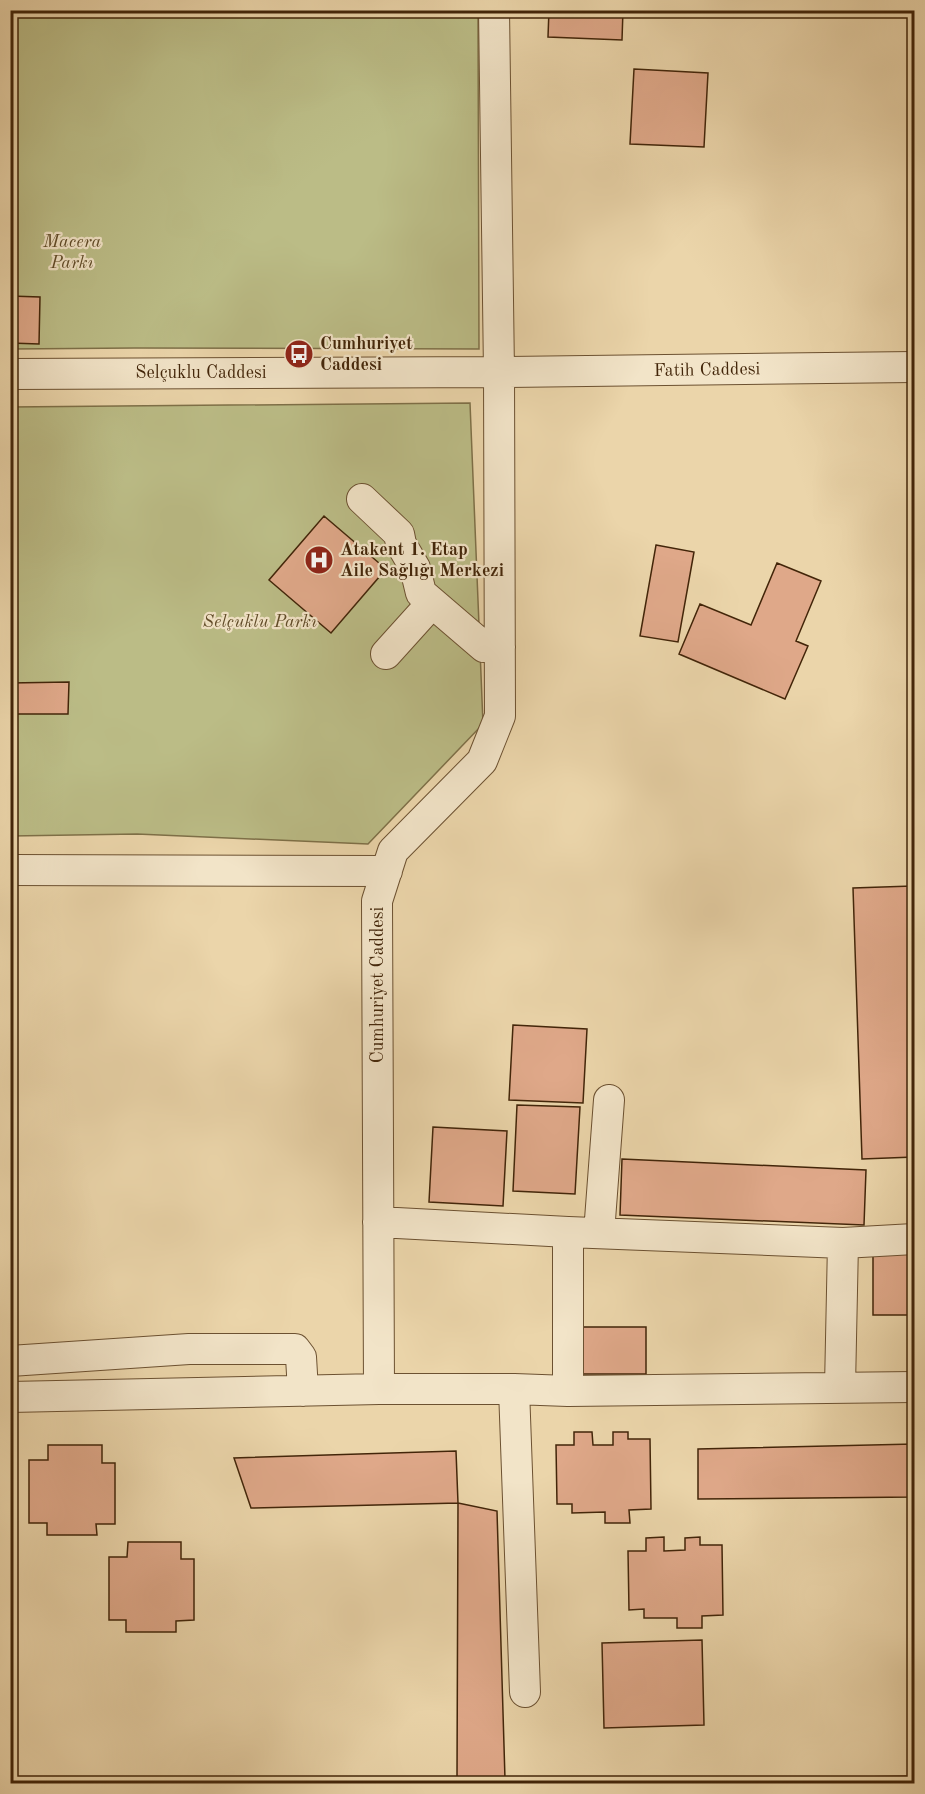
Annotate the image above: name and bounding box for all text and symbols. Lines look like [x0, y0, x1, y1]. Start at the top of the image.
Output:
park label: Macera Parkı [42, 233, 101, 272]
place label: Cumhuriyet Caddesi [320, 335, 413, 374]
bus stop icon: Cumhuriyet Caddesi [283, 338, 315, 370]
street label: Fatih Caddesi [654, 360, 761, 380]
street label: Selçuklu Caddesi [135, 364, 267, 382]
place label: Atakent 1. Etap Aile Sağlığı Merkezi [340, 541, 504, 580]
hospital icon: Atakent 1. Etap Aile Sağlığı Merkezi [303, 544, 335, 576]
park label: Selçuklu Parkı [203, 613, 317, 631]
street label: Cumhuriyet Caddesi [369, 907, 387, 1063]

